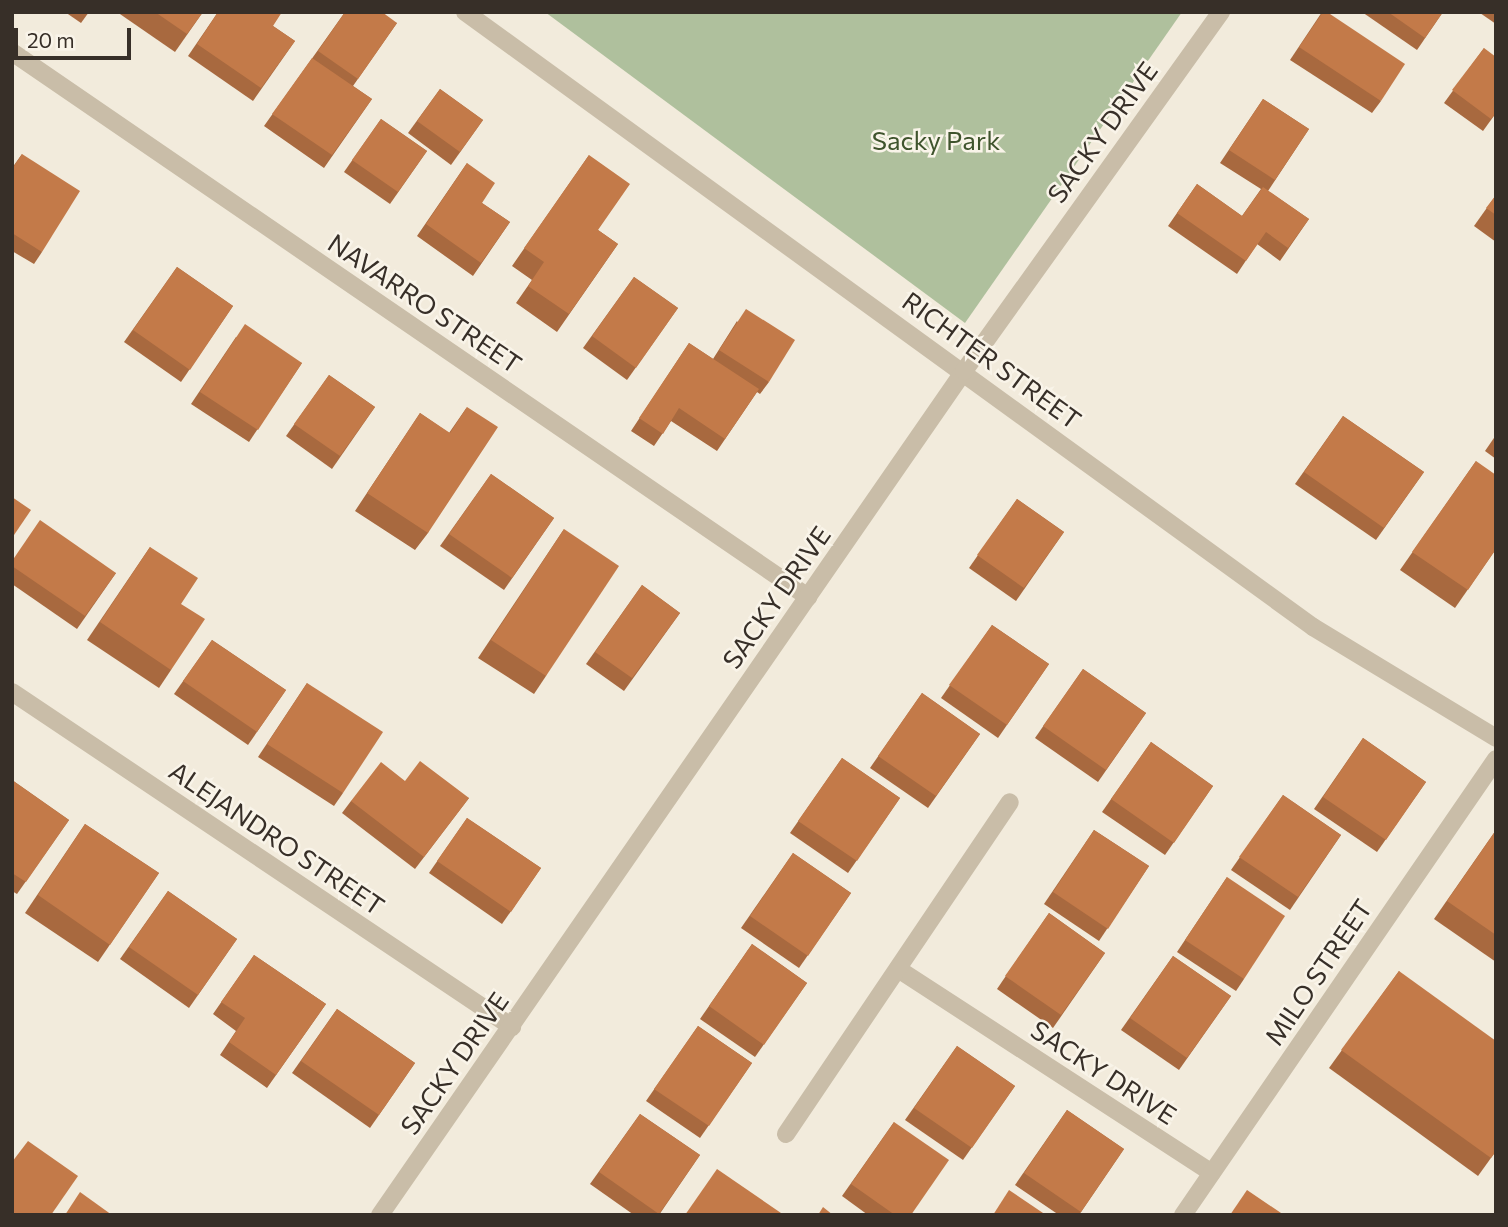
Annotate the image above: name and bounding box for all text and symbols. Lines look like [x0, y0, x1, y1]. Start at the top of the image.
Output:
scale bar [18, 14, 135, 58]
text: 20 m [27, 27, 75, 52]
street label: SACKY DRIVE [1040, 55, 1164, 209]
park label: Sacky Park [872, 124, 1000, 156]
street label: NAVARRO STREET [322, 227, 528, 379]
street label: RICHTER STREET [897, 285, 1087, 435]
street label: SACKY DRIVE [715, 520, 837, 674]
street label: ALEJANDRO STREET [164, 755, 390, 921]
street label: MILO STREET [1258, 893, 1378, 1051]
street label: SACKY DRIVE [393, 986, 515, 1140]
street label: SACKY DRIVE [1026, 1014, 1182, 1130]

